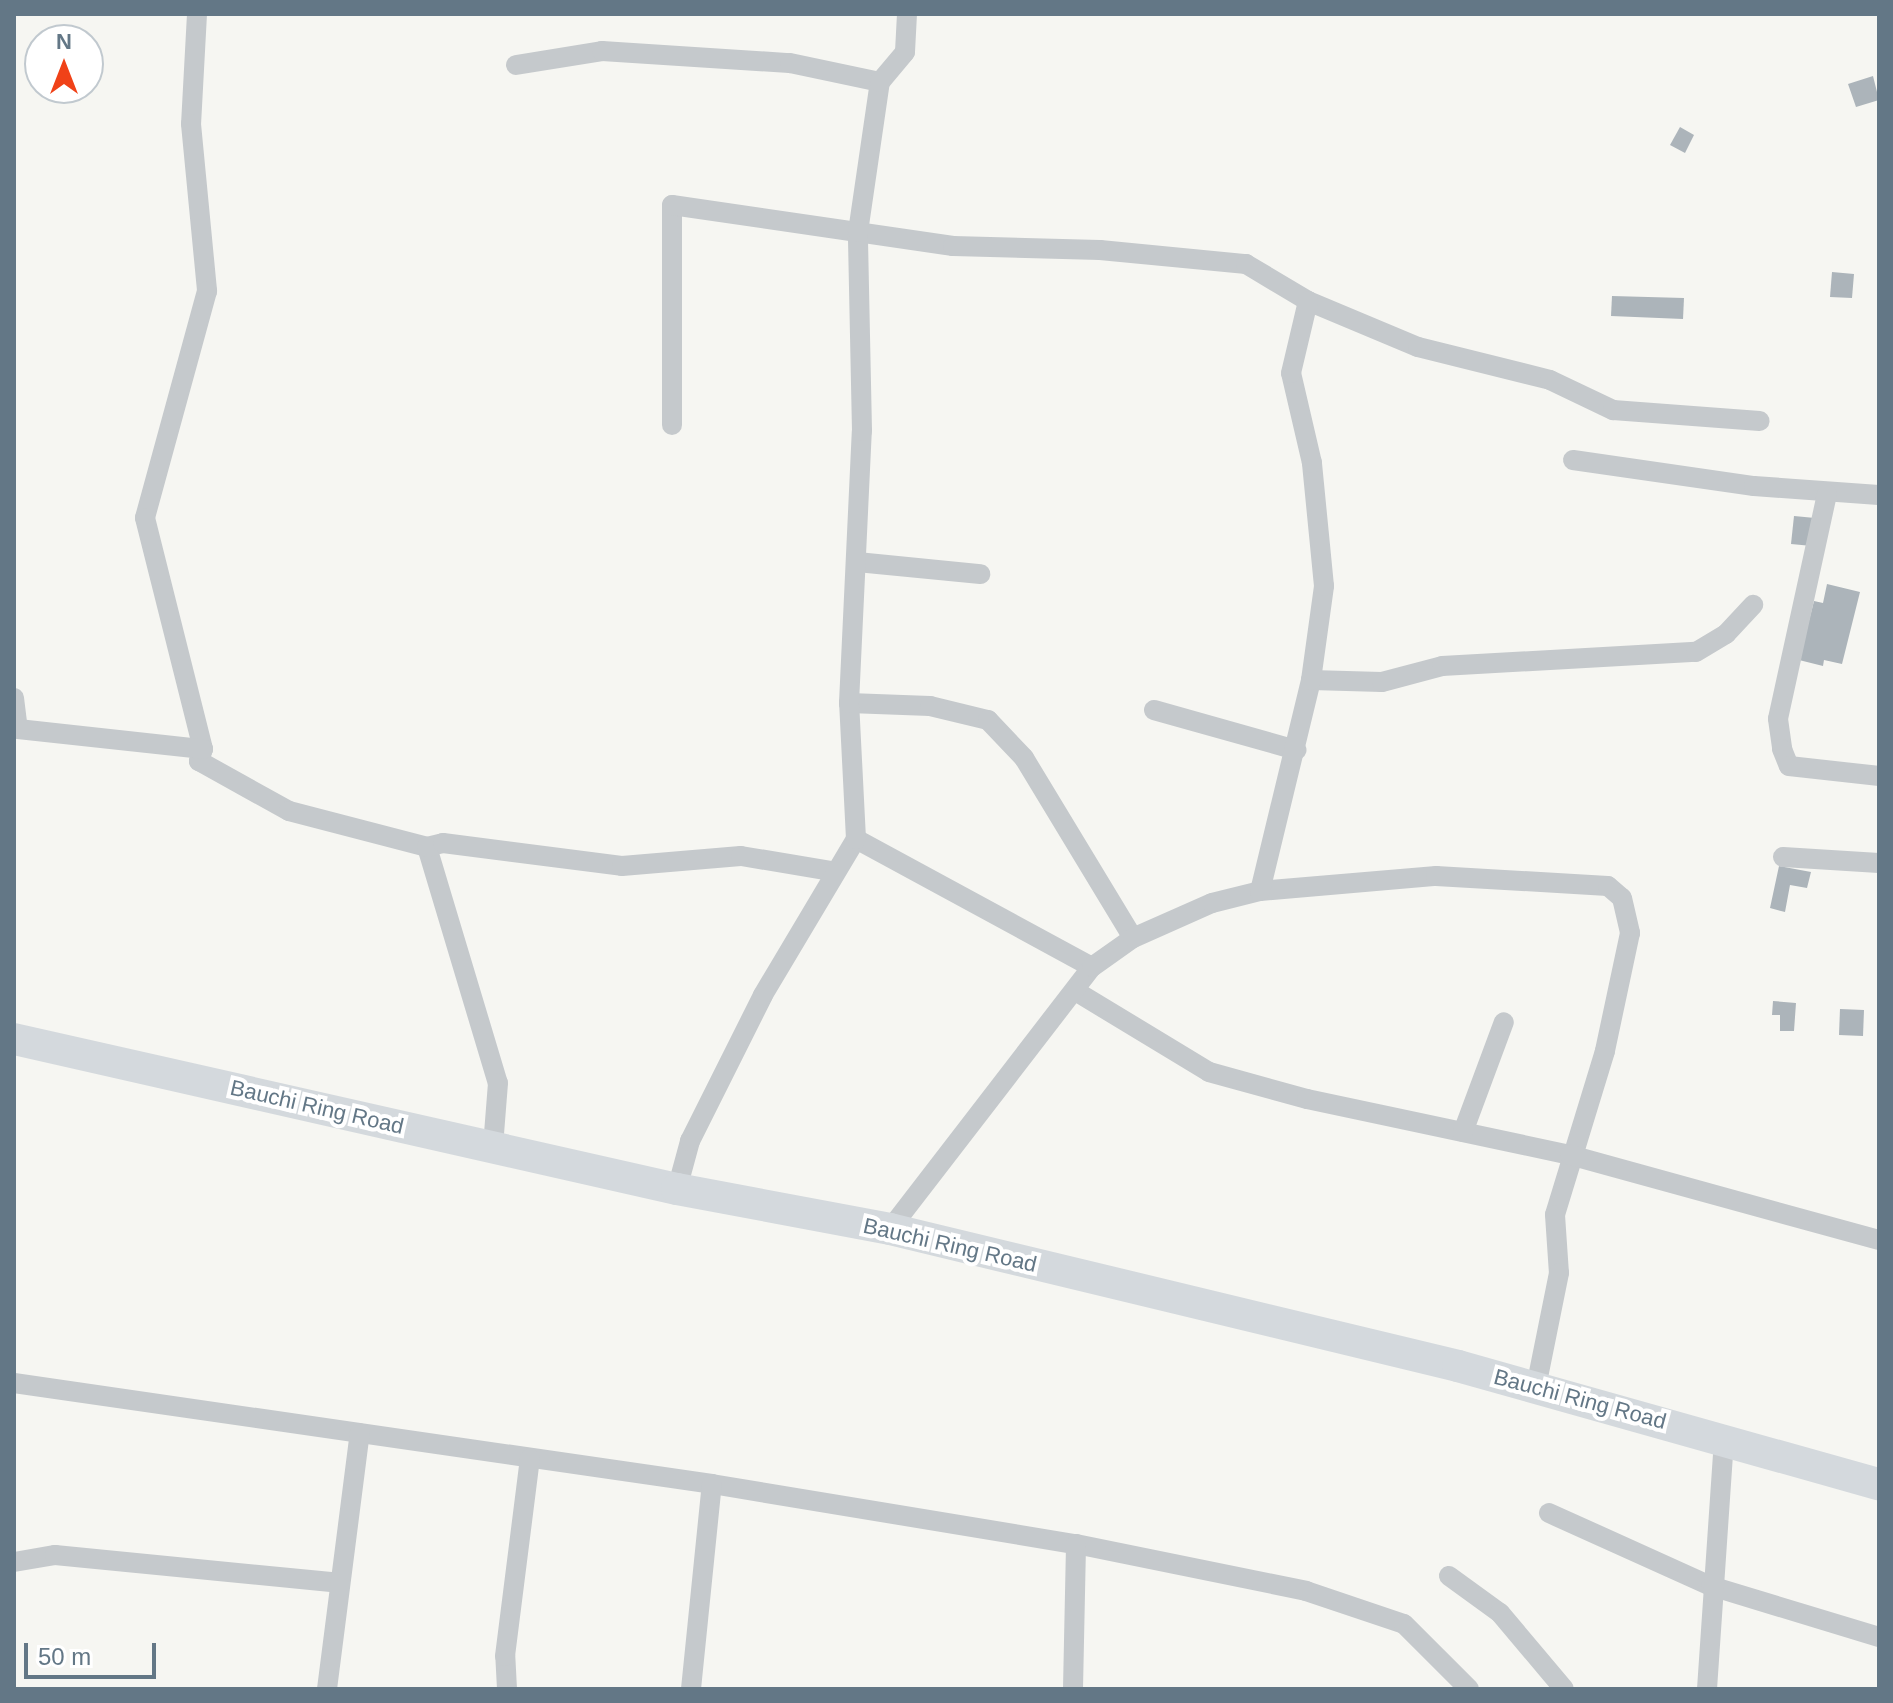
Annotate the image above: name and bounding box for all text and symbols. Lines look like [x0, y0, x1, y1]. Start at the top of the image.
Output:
north arrow [24, 24, 104, 104]
text: N [56, 29, 72, 54]
street label: Bauchi Ring Road [228, 1074, 406, 1140]
street label: Bauchi Ring Road [861, 1212, 1039, 1278]
street label: Bauchi Ring Road [1491, 1363, 1669, 1435]
scale bar [28, 1627, 160, 1677]
text: 50 m [38, 1643, 91, 1670]

